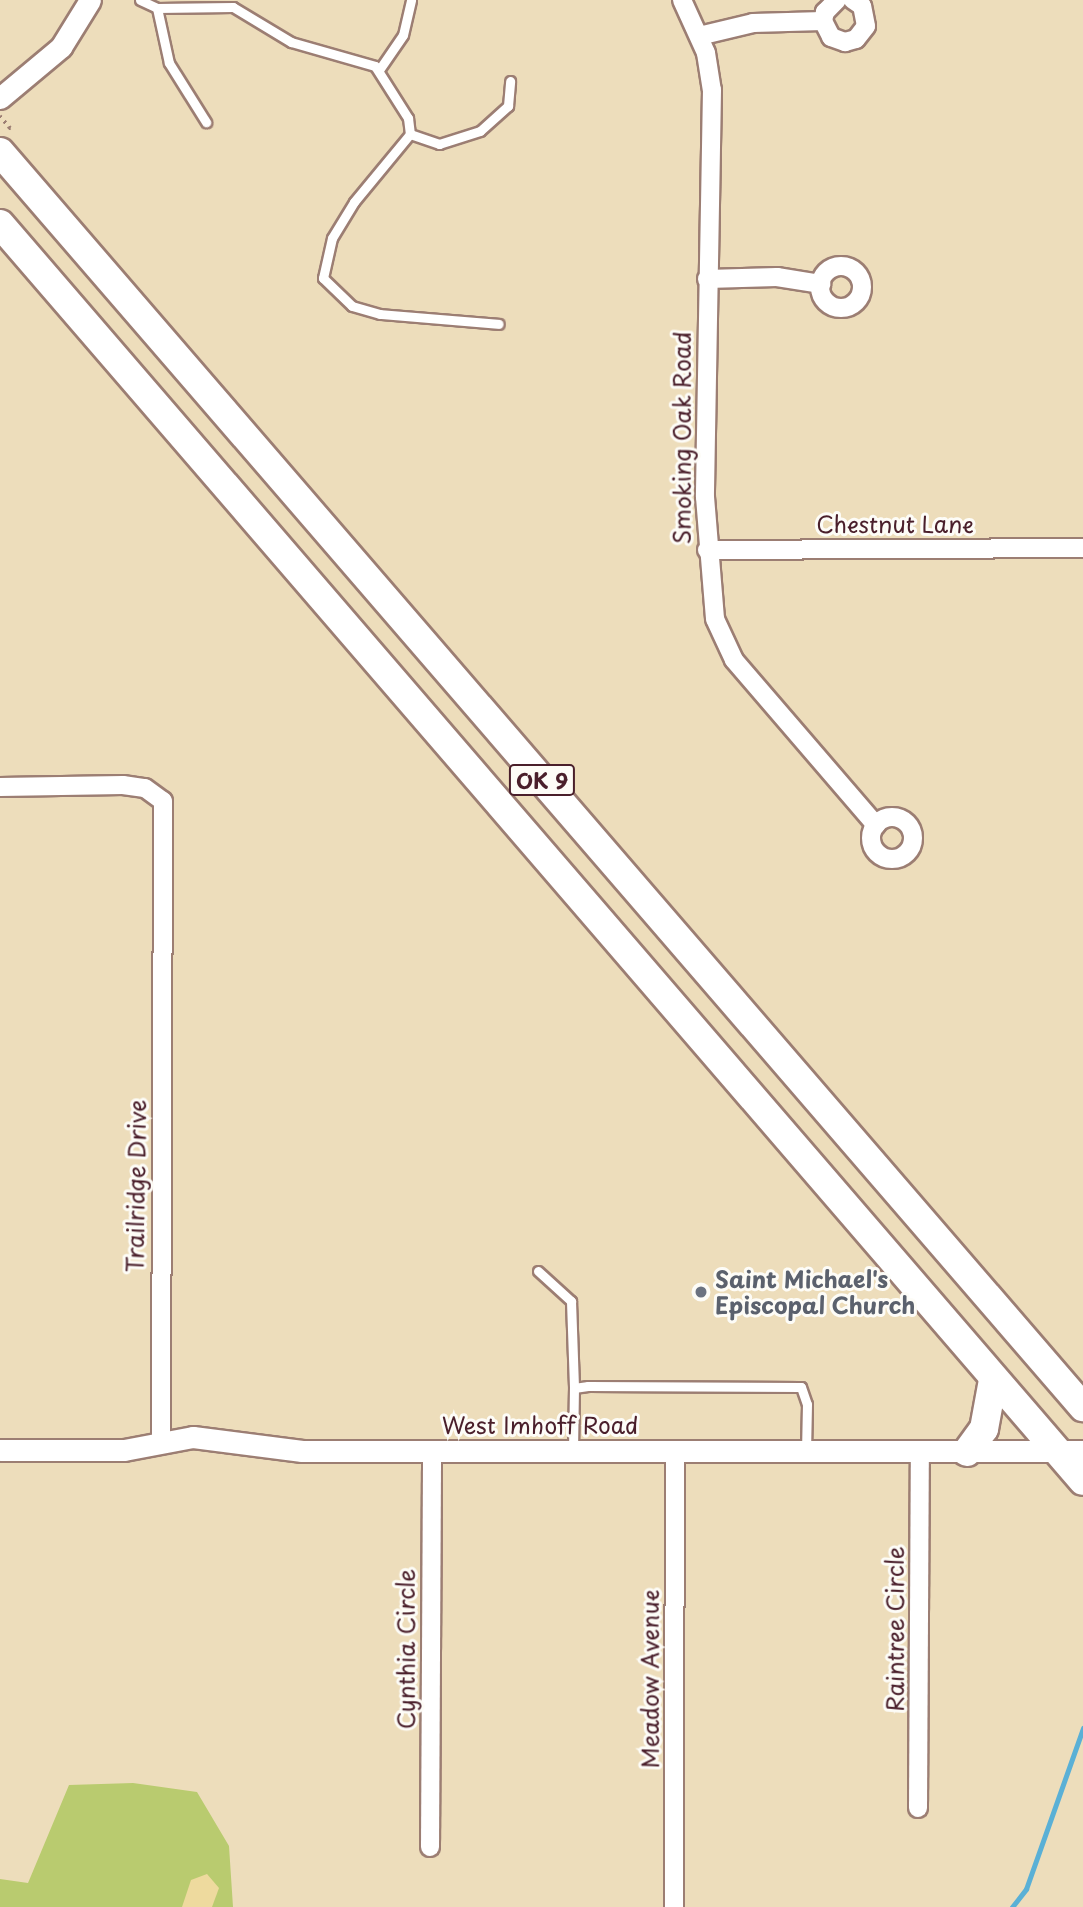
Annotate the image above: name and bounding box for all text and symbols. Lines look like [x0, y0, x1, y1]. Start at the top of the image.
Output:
street label: Smoking Oak Road [668, 332, 696, 544]
street label: Chestnut Lane [816, 510, 974, 538]
road number: OK 9 [509, 762, 575, 798]
street label: Trailridge Drive [121, 1099, 151, 1273]
place label: Saint Michael's Episcopal Church [715, 1265, 916, 1319]
marker: Saint Michael's Episcopal Church [693, 1284, 709, 1300]
street label: West Imhoff Road [442, 1411, 638, 1439]
street label: Raintree Circle [881, 1545, 909, 1713]
street label: Cynthia Circle [392, 1569, 420, 1729]
street label: Meadow Avenue [636, 1590, 664, 1768]

